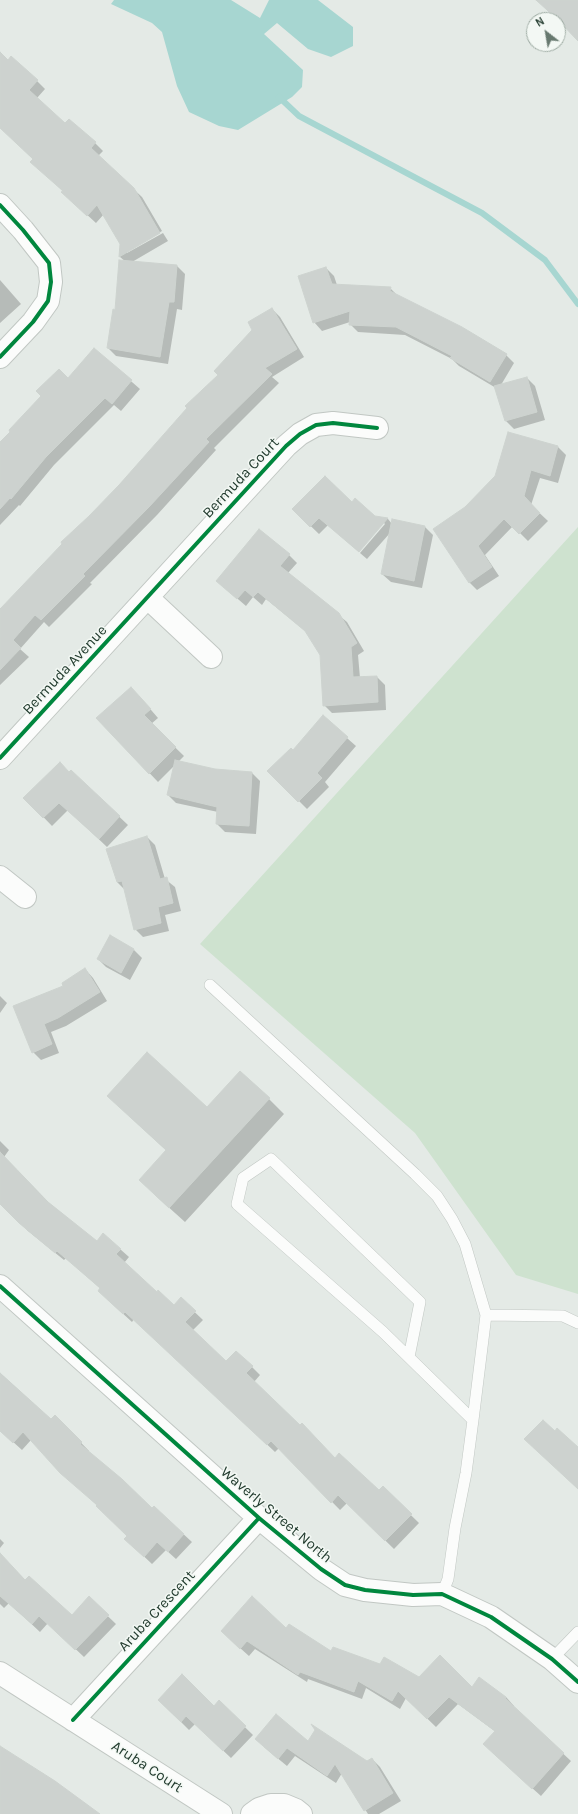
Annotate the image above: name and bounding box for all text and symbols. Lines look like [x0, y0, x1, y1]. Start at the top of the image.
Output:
north arrow [526, 12, 566, 52]
text: N [533, 15, 547, 30]
street label: Bermuda Court [199, 434, 283, 522]
street label: Bermuda Avenue [19, 622, 111, 718]
street label: Waverly Street North [217, 1463, 335, 1567]
street label: Aruba Crescent [115, 1567, 199, 1655]
street label: Aruba Court [108, 1737, 186, 1797]

